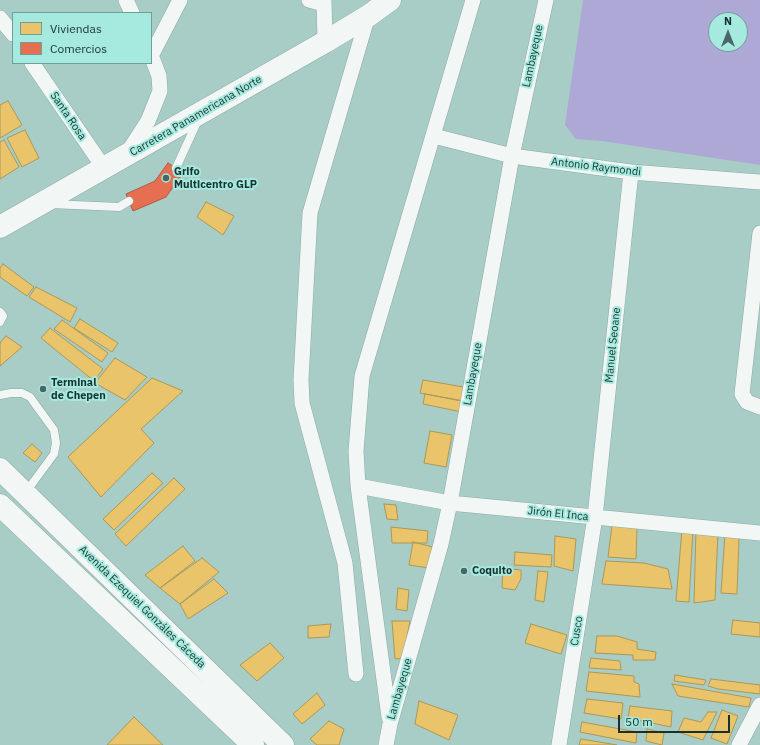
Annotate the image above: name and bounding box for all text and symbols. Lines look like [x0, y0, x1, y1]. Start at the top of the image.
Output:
legend [12, 12, 152, 64]
north arrow [708, 12, 748, 52]
text: N [724, 14, 732, 28]
text: Viviendas [50, 21, 102, 36]
street label: Lambayeque [520, 24, 546, 88]
text: Comercios [50, 41, 107, 56]
street label: Carretera Panamericana Norte [128, 73, 264, 159]
street label: Santa Rosa [47, 89, 89, 143]
street label: Antonio Raymondi [550, 155, 642, 179]
place label: Grifo Multicentro GLP [174, 165, 257, 191]
marker: Grifo Multicentro GLP [161, 173, 171, 183]
street label: Manuel Seoane [602, 307, 624, 383]
street label: Lambayeque [461, 342, 485, 406]
place label: Terminal de Chepen [51, 376, 106, 402]
marker: Terminal de Chepen [38, 384, 48, 394]
street label: Jirón El Inca [527, 504, 589, 524]
street label: Avenida Ezequiel Gonzáles Cáceda [76, 543, 208, 671]
place label: Coquito [472, 564, 512, 578]
marker: Coquito [459, 566, 469, 576]
street label: Cusco [568, 615, 586, 647]
street label: Lambayeque [385, 657, 415, 721]
scale bar [620, 707, 732, 733]
text: 50 m [625, 714, 653, 729]

